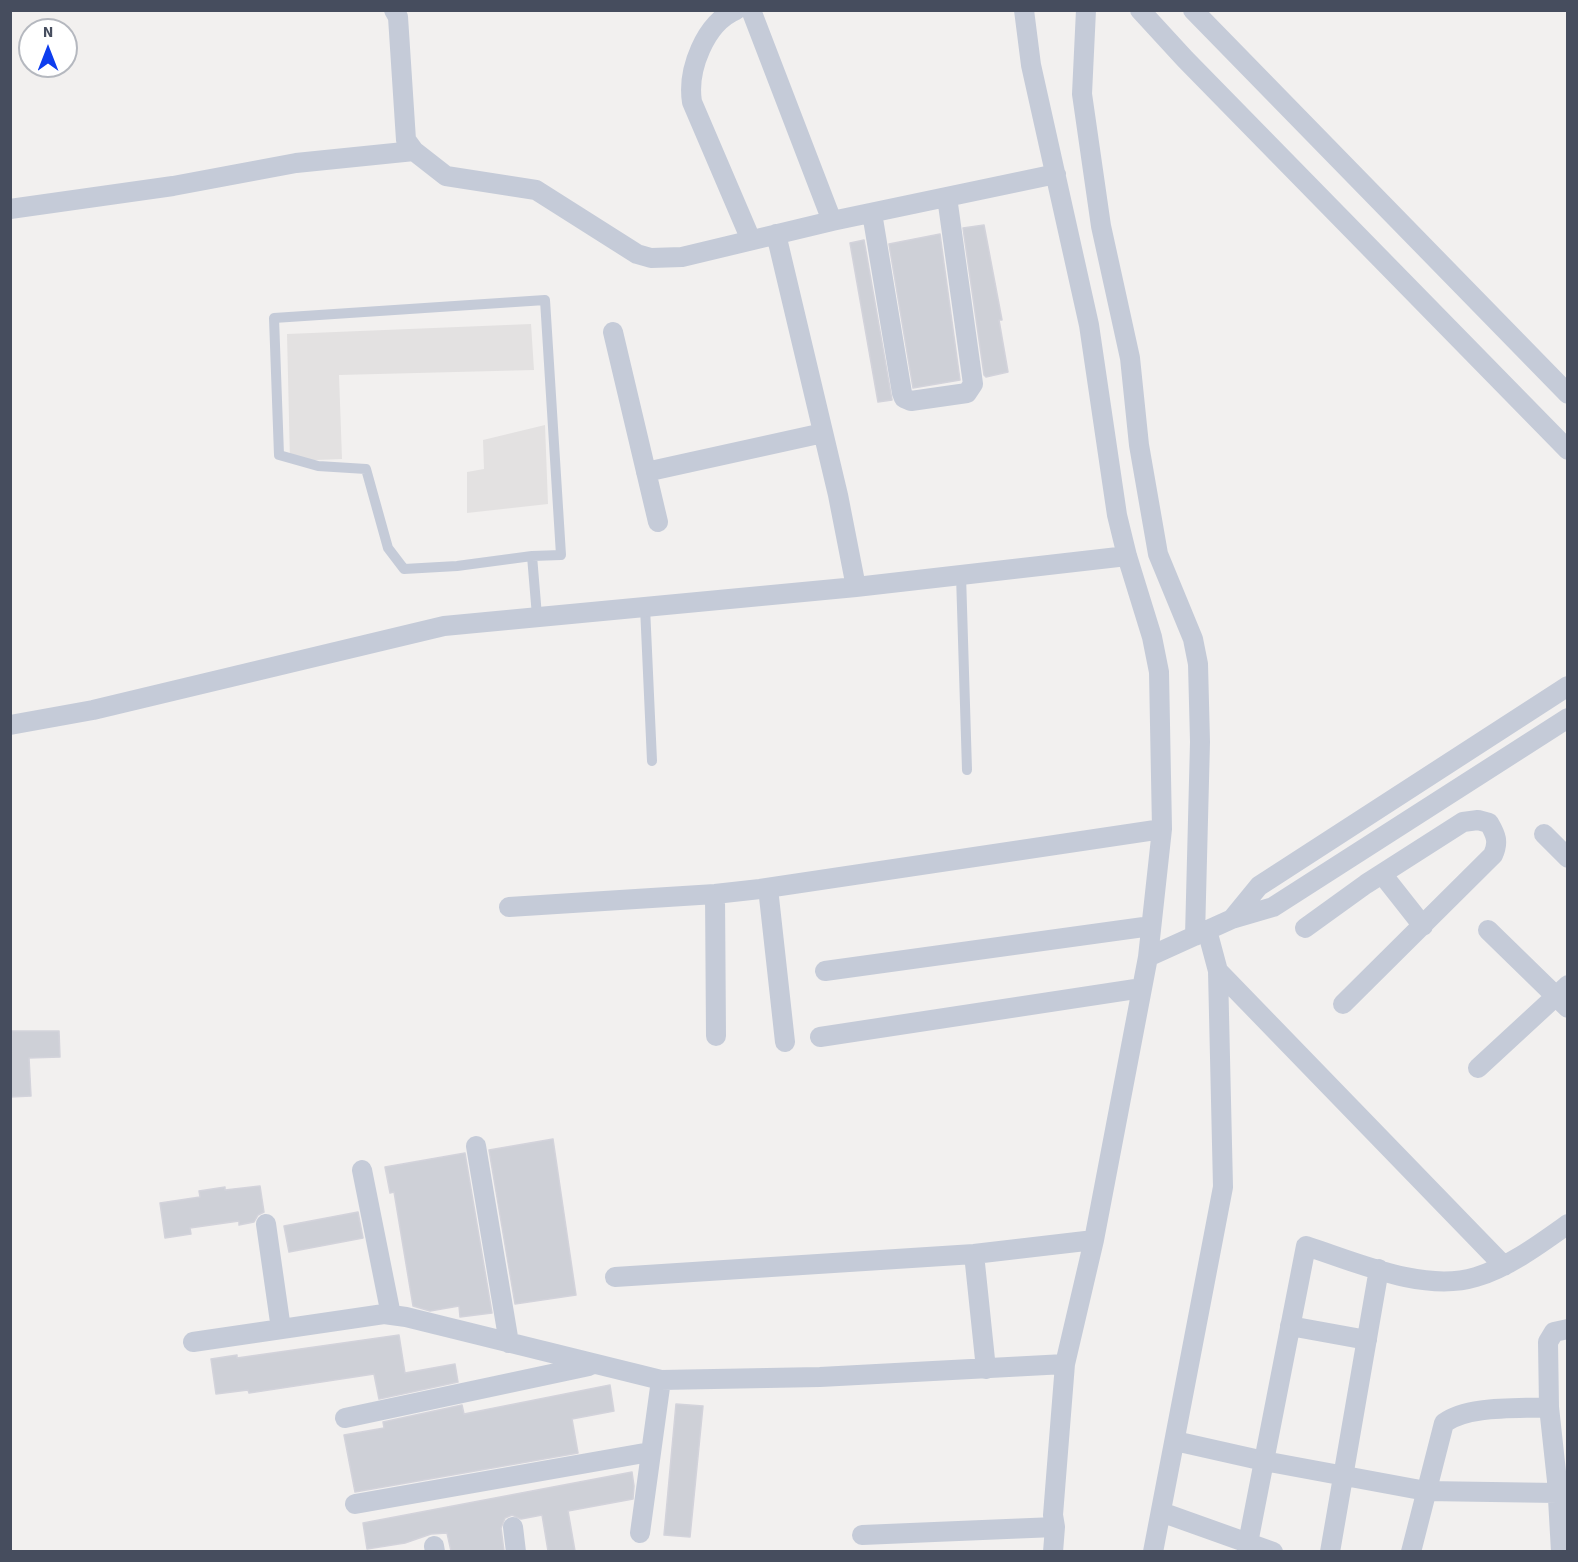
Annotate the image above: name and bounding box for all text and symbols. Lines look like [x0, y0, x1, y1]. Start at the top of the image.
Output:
north arrow [18, 18, 78, 78]
text: N [43, 21, 53, 43]

